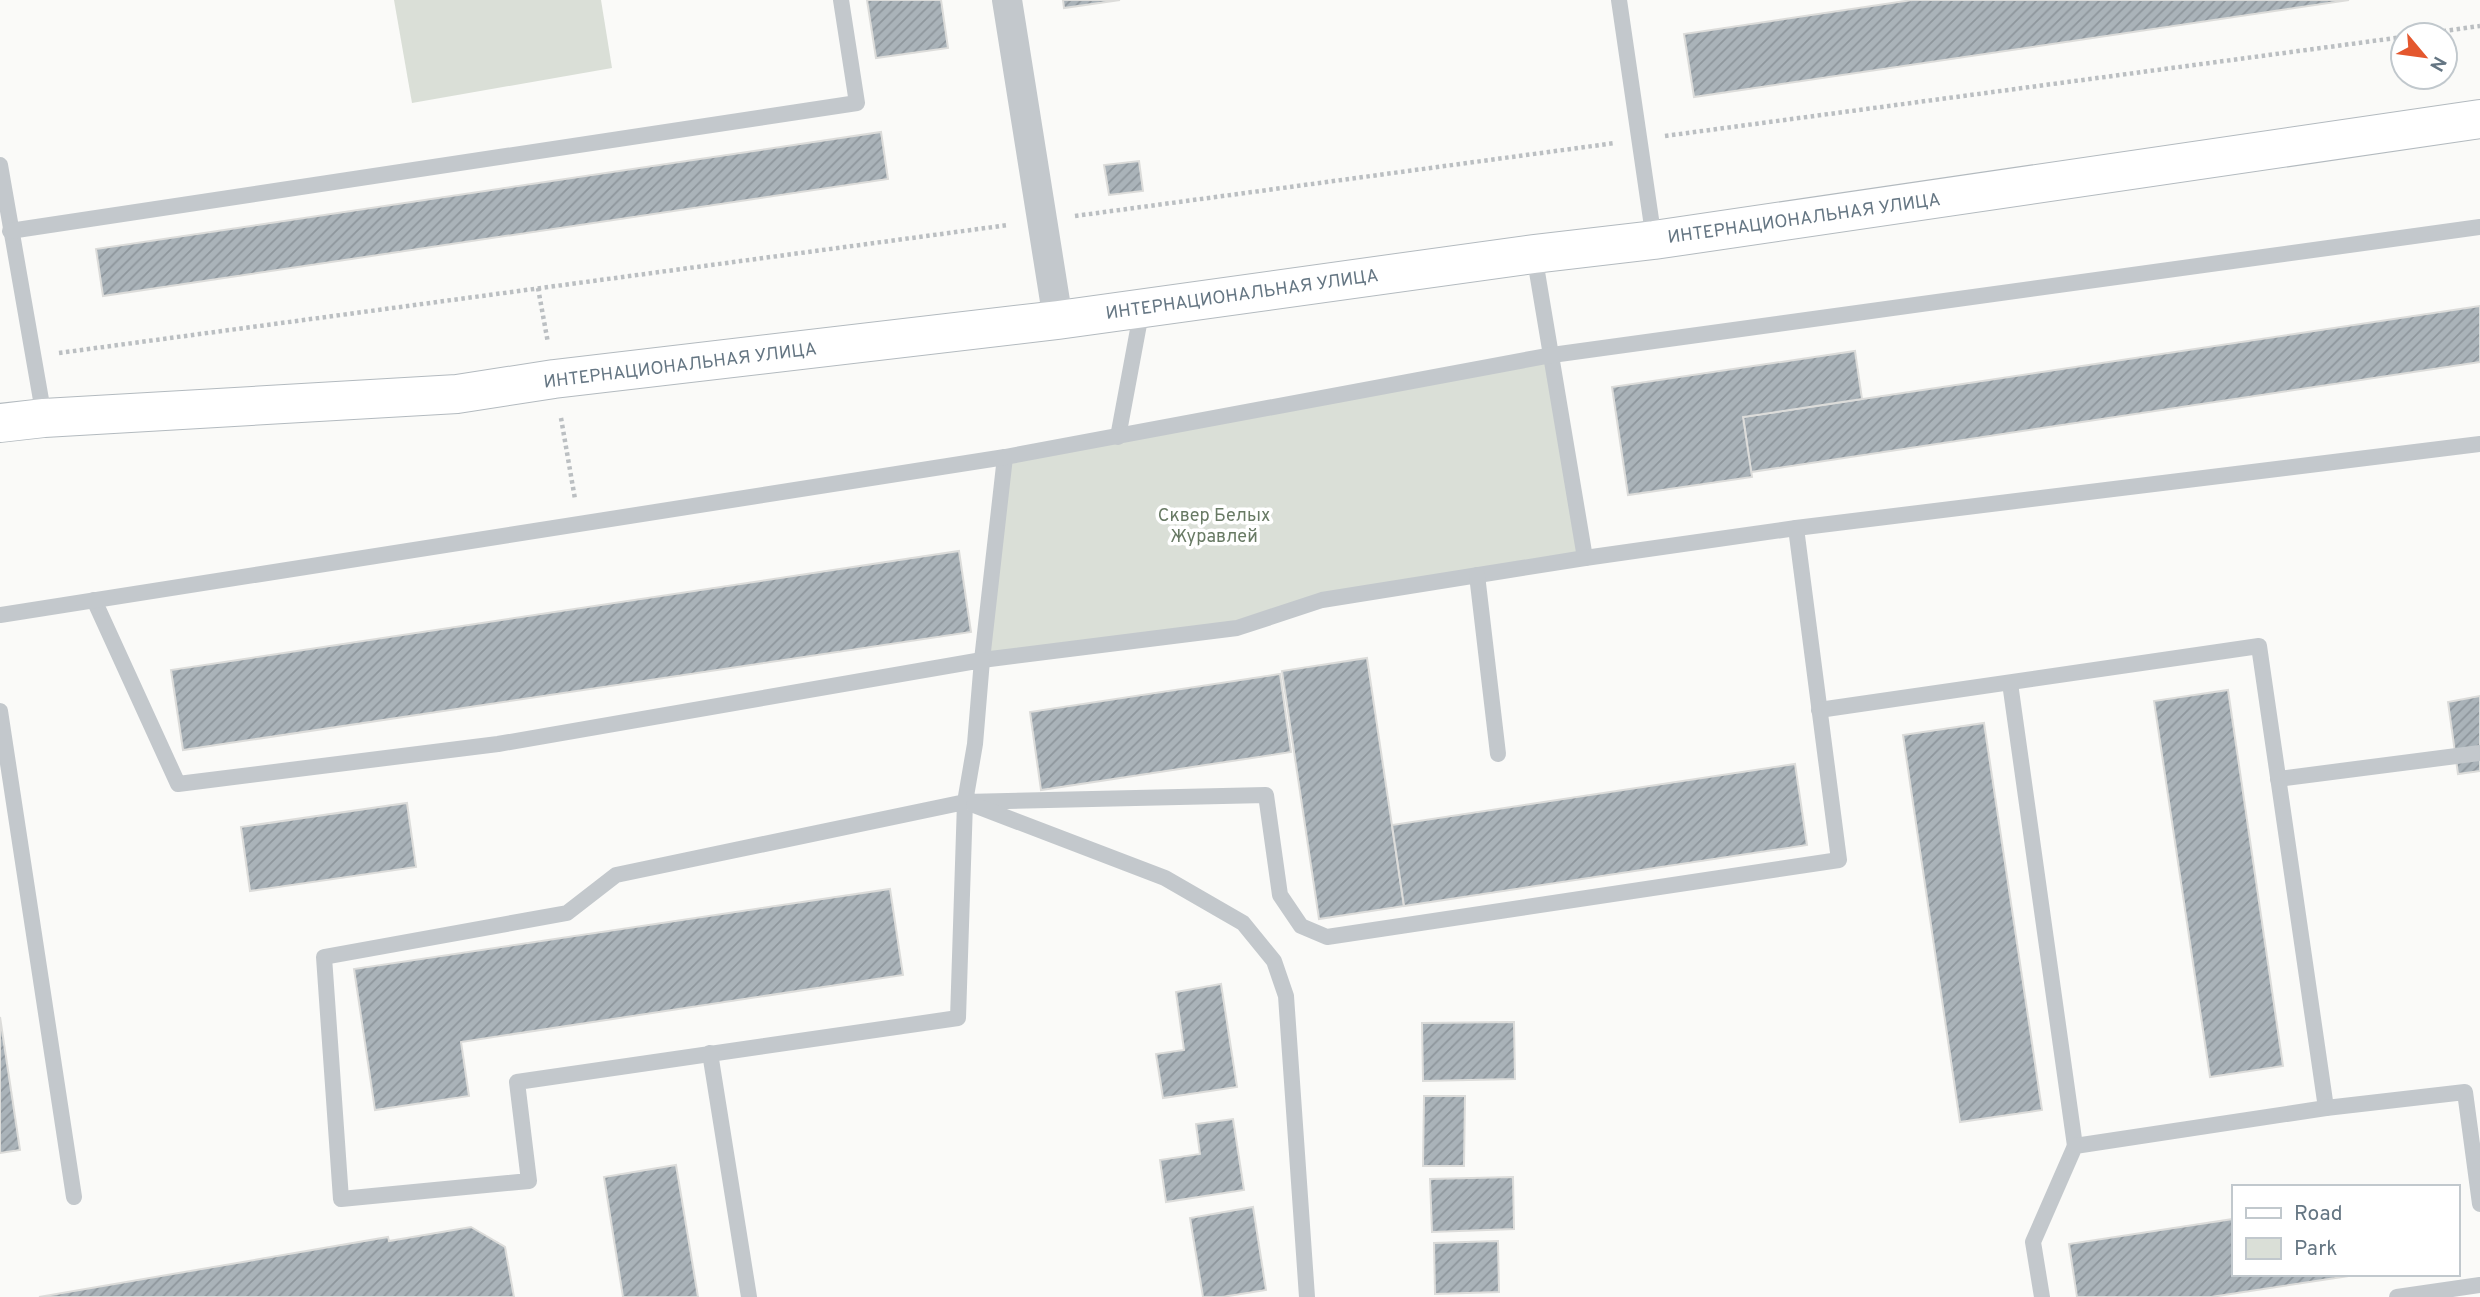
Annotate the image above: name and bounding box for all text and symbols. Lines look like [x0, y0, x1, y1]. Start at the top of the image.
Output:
north arrow [2389, 21, 2459, 91]
text: N [2423, 51, 2451, 75]
street label: ИНТЕРНАЦИОНАЛЬНАЯ УЛИЦА [1666, 189, 1942, 250]
street label: ИНТЕРНАЦИОНАЛЬНАЯ УЛИЦА [1104, 265, 1380, 326]
street label: ИНТЕРНАЦИОНАЛЬНАЯ УЛИЦА [542, 338, 818, 395]
park label: Сквер Белых Журавлей [1158, 505, 1270, 549]
legend [2232, 1185, 2459, 1276]
text: Road [2294, 1201, 2343, 1228]
text: Park [2294, 1236, 2337, 1263]

